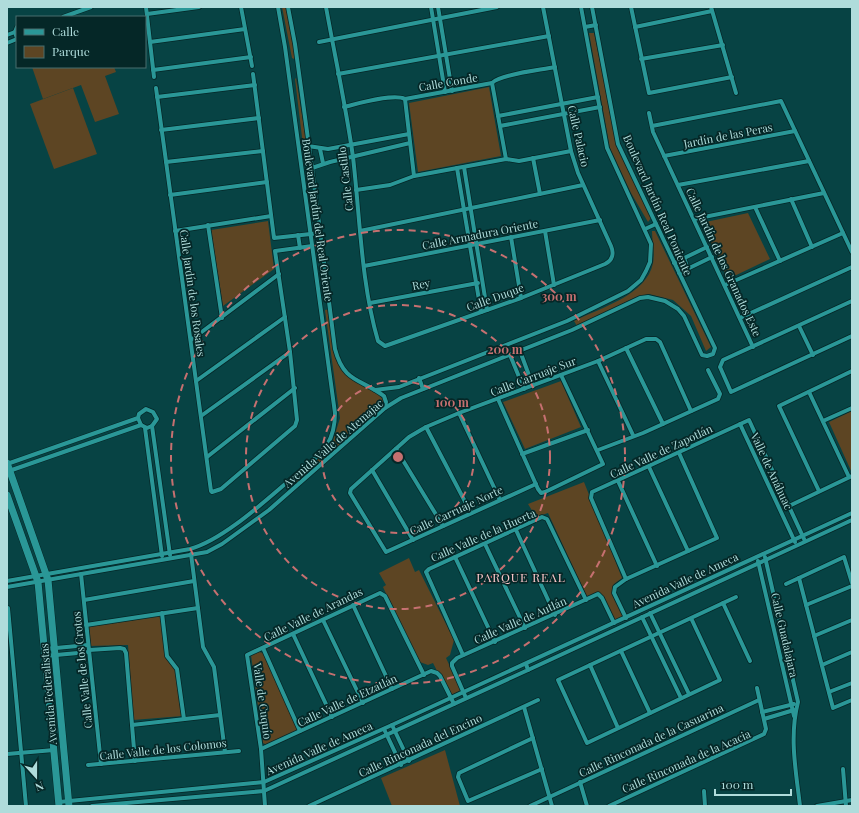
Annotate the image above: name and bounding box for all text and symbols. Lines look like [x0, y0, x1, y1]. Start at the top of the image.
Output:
legend [16, 16, 146, 68]
text: Calle [52, 23, 79, 39]
text: Parque [52, 43, 90, 59]
street label: Calle Conde [417, 69, 479, 95]
street label: Calle Palacio [565, 104, 593, 168]
street label: Jardín de las Peras [681, 119, 774, 151]
street label: Boulevard Jardín Real Poniente [620, 132, 696, 278]
street label: Boulevard Jardín del Real Oriente [299, 137, 337, 303]
street label: Calle Castillo [334, 146, 356, 212]
street label: Calle Jardín de los Granados Este [683, 185, 765, 339]
street label: Calle Armadura Oriente [421, 215, 540, 253]
street label: Calle Jardín de los Rosales [177, 229, 209, 358]
street label: Rey [411, 275, 432, 293]
street label: Calle Duque [464, 280, 526, 314]
text: 300 m [542, 288, 577, 304]
text: 200 m [487, 341, 523, 357]
street label: Calle Carruaje Sur [488, 353, 578, 399]
text: 100 m [435, 394, 469, 410]
street label: Avenida Valle de Atemajac [279, 395, 386, 491]
street label: Calle Valle de Zapotlán [607, 420, 715, 481]
street label: Valle de Anáhuac [747, 429, 796, 512]
centre of rings [391, 450, 405, 464]
street label: Calle Carruaje Norte [407, 482, 506, 538]
street label: Calle Valle de la Huerta [428, 505, 538, 565]
street label: Avenida Valle de Ameca [629, 549, 741, 612]
district label: PARQUE REAL [476, 569, 566, 585]
street label: Calle Valle de Arandas [261, 583, 365, 644]
street label: Calle Guadalajara [768, 591, 802, 679]
street label: Calle Valle de Autlán [471, 593, 569, 647]
street label: Calle Valle de los Crotos [68, 611, 96, 729]
street label: Avenida Federalistas [36, 643, 60, 746]
street label: Valle de Cuquío [250, 661, 276, 740]
street label: Calle Valle de Etzatlán [295, 670, 400, 730]
street label: Calle Rinconada de la Casuarina [576, 700, 726, 780]
street label: Calle Rinconada del Encino [356, 710, 484, 780]
street label: Avenida Valle de Ameca [262, 717, 375, 779]
street label: Calle Rinconada de la Acacia [619, 726, 753, 796]
street label: Calle Valle de los Colomos [99, 735, 227, 763]
north arrow [16, 757, 56, 797]
scale bar [715, 771, 791, 797]
text: 100 m [721, 776, 754, 792]
text: N [33, 778, 46, 795]

